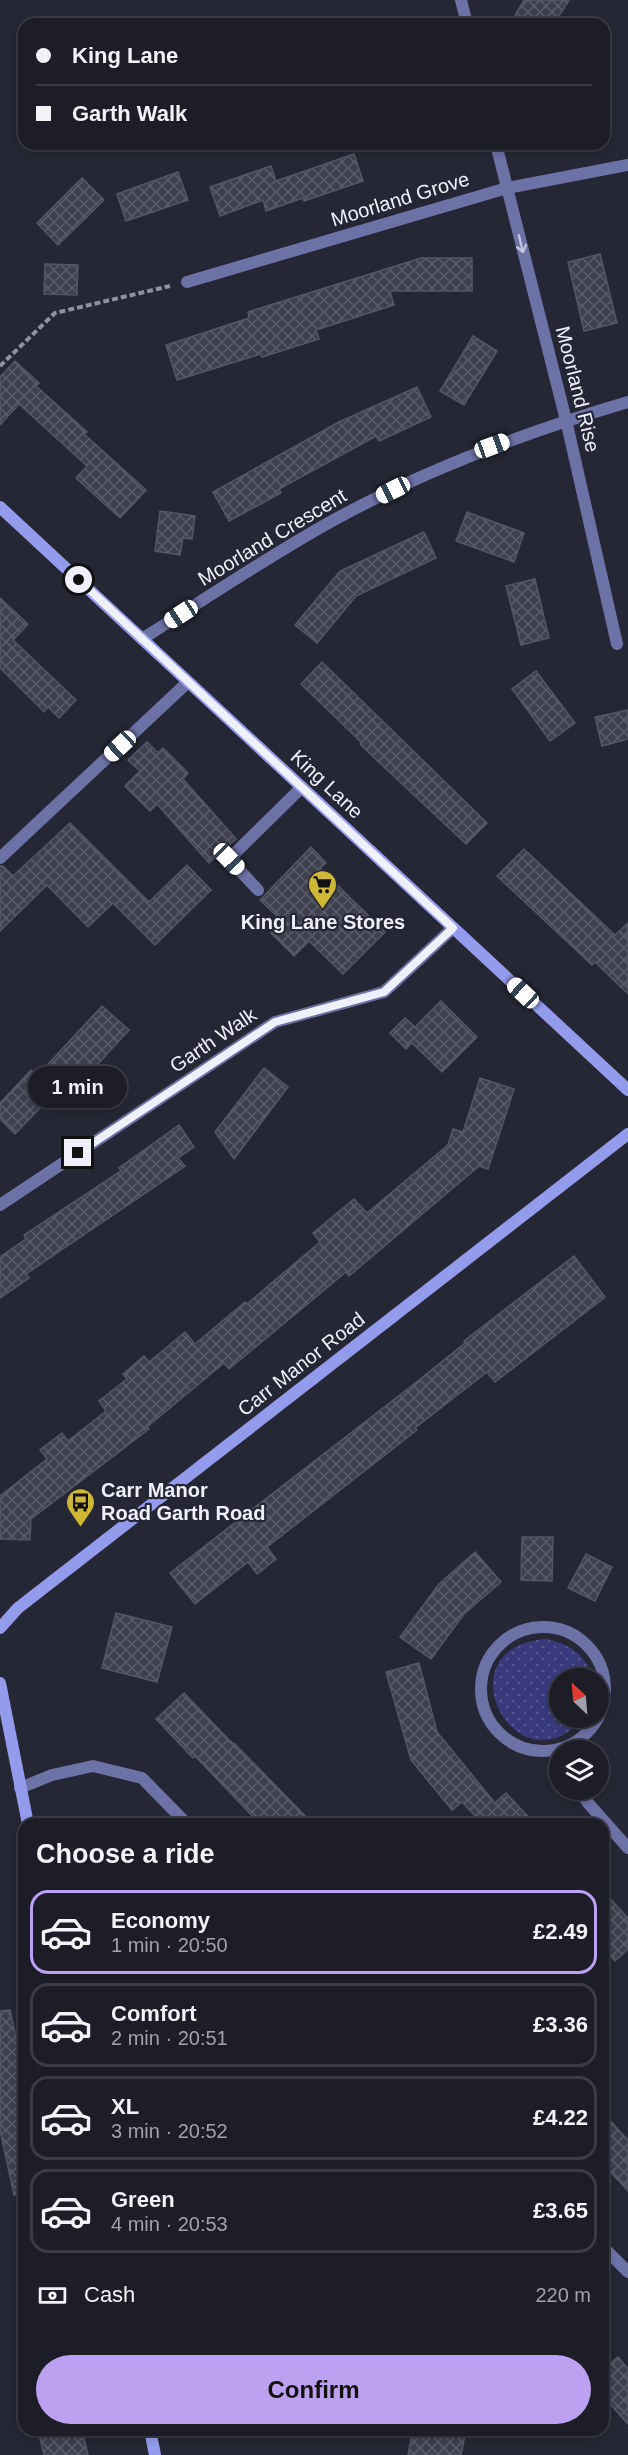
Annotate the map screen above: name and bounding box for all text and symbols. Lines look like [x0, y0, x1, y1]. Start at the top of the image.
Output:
text: King Lane [72, 43, 178, 68]
text: Garth Walk [72, 101, 187, 126]
street label: Moorland Grove [328, 168, 472, 230]
one-way arrow [516, 234, 528, 253]
street label: Moorland Rise [552, 324, 604, 454]
car [472, 431, 512, 461]
car [373, 474, 413, 506]
street label: Moorland Crescent [194, 484, 350, 590]
route start [65, 566, 92, 593]
car [161, 597, 201, 631]
car [101, 727, 139, 765]
street label: King Lane [287, 745, 367, 823]
car [210, 840, 248, 878]
supermarket icon: King Lane Stores [307, 868, 339, 910]
place label: King Lane Stores [241, 911, 405, 933]
car [504, 974, 542, 1012]
street label: Garth Walk [166, 1003, 261, 1077]
callout: 1 min [28, 1066, 128, 1108]
text: 1 min [51, 1076, 104, 1098]
route end [64, 1139, 91, 1166]
street label: Carr Manor Road [233, 1308, 369, 1420]
place label: Carr Manor Road Garth Road [101, 1479, 265, 1524]
bus stop icon: Carr Manor Road Garth Road [64, 1486, 96, 1528]
north arrow [549, 1668, 609, 1728]
map controls [549, 1668, 609, 1800]
button: layers [549, 1740, 609, 1800]
text: Choose a ride [36, 1839, 215, 1869]
icon: car [39, 1905, 93, 1959]
text: Economy [111, 1908, 210, 1933]
text: £2.49 [533, 1919, 588, 1944]
text: 1 min · 20:50 [111, 1934, 228, 1956]
icon: car [39, 1998, 93, 2052]
text: Comfort [111, 2001, 197, 2026]
text: £3.36 [533, 2012, 588, 2037]
text: 2 min · 20:51 [111, 2027, 228, 2049]
icon: car [39, 2091, 93, 2145]
text: XL [111, 2094, 139, 2119]
text: £4.22 [533, 2105, 588, 2130]
text: 3 min · 20:52 [111, 2120, 228, 2142]
icon: car [39, 2184, 93, 2238]
text: Green [111, 2187, 175, 2212]
text: £3.65 [533, 2198, 588, 2223]
text: 4 min · 20:53 [111, 2213, 228, 2235]
icon: cash [36, 2279, 69, 2312]
text: Cash [84, 2282, 135, 2307]
text: 220 m [535, 2284, 591, 2306]
button: Confirm [36, 2355, 591, 2424]

